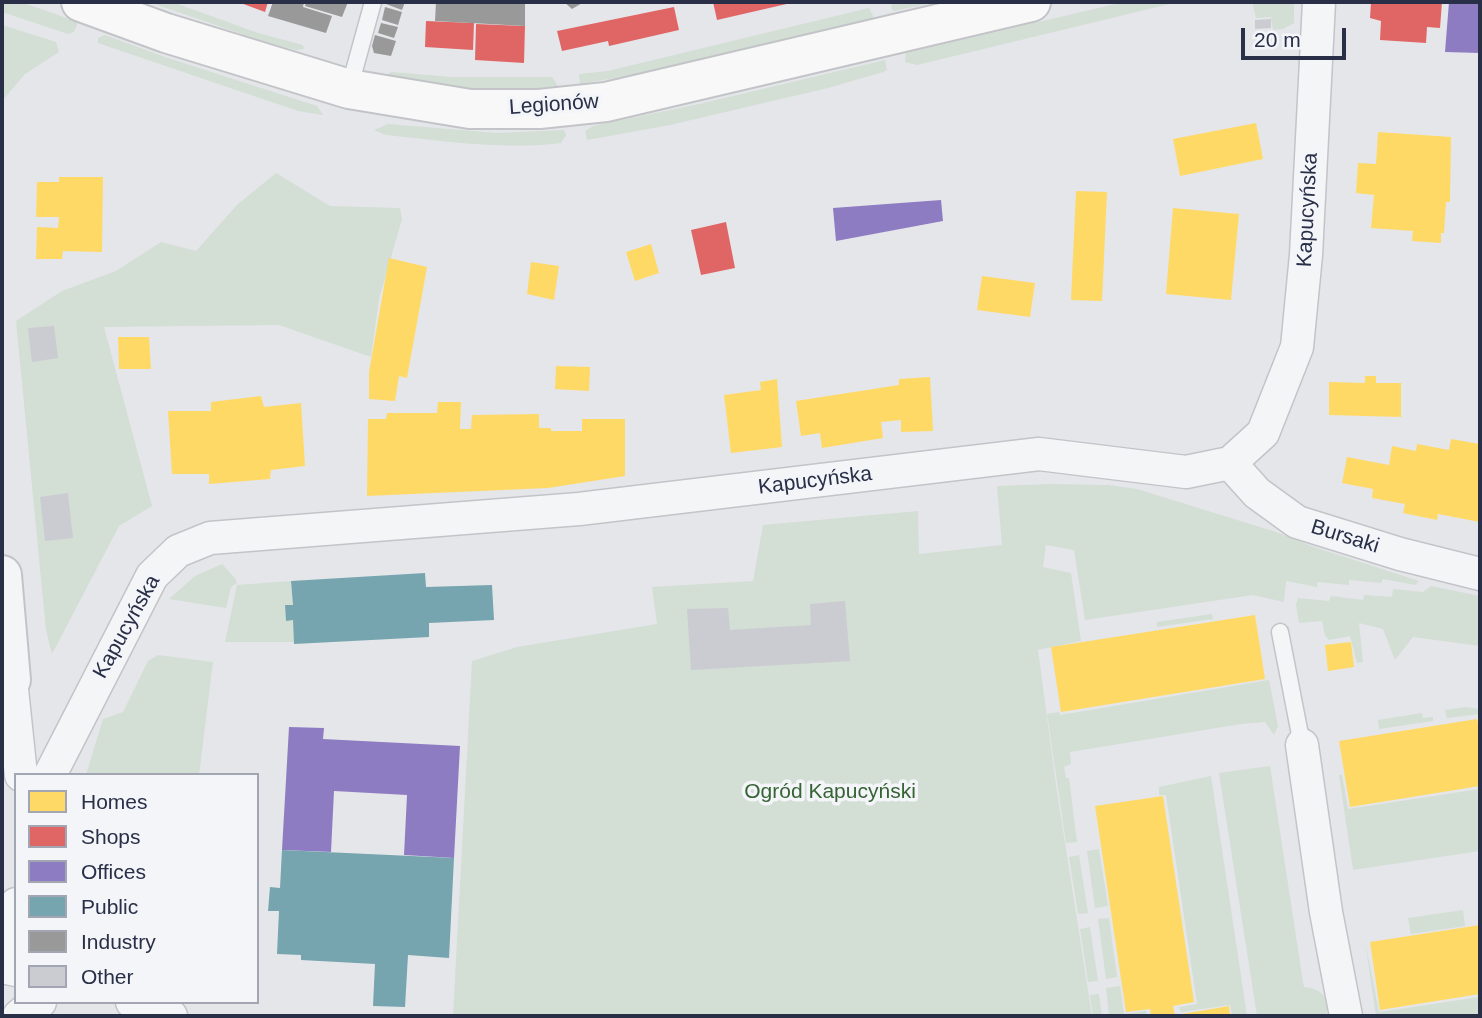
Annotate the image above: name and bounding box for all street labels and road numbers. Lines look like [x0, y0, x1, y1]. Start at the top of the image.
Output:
street label: Legionów [508, 89, 600, 121]
street label: Kapucyńska [1292, 152, 1324, 268]
street label: Kapucyńska [757, 462, 873, 500]
street label: Bursaki [1308, 515, 1382, 559]
street label: Kapucyńska [88, 571, 166, 683]

